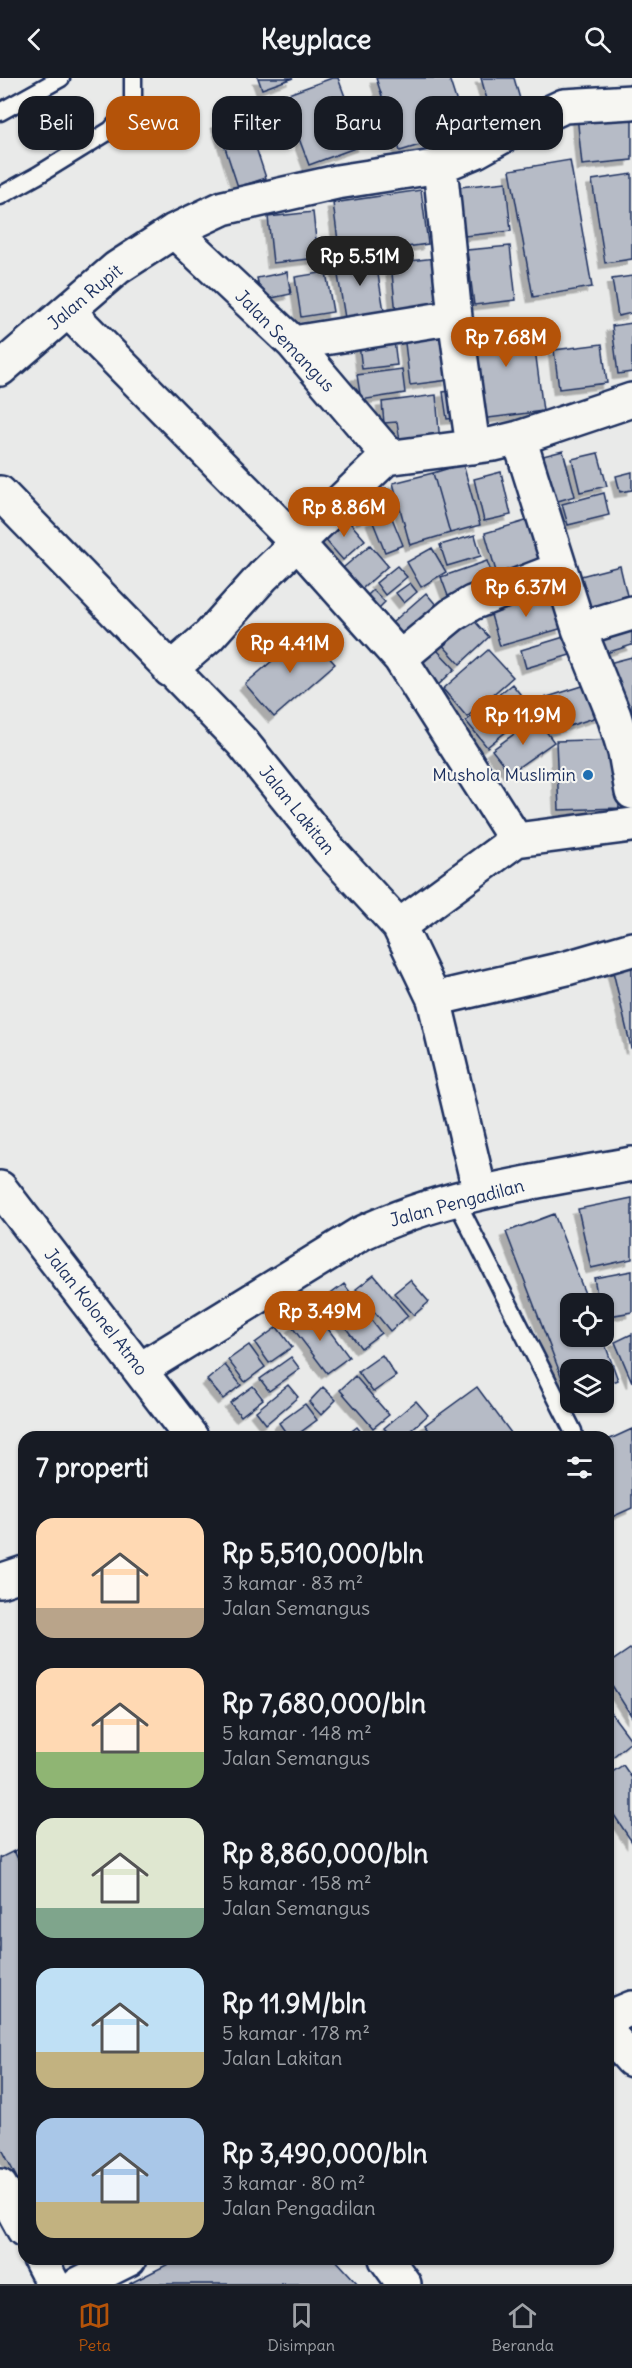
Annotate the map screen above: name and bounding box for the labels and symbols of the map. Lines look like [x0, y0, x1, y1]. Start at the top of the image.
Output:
pin: Rp 5.51M [298, 236, 422, 287]
street label: Jalan Rupit [43, 259, 127, 335]
street label: Jalan Semangus [231, 285, 340, 397]
pin: Rp 7.68M [444, 317, 568, 368]
pin: Rp 8.86M [282, 487, 406, 538]
pin: Rp 6.37M [464, 567, 588, 618]
pin: Rp 4.41M [228, 623, 352, 674]
pin: Rp 11.9M [461, 695, 585, 746]
street label: Jalan Lakitan [254, 760, 340, 859]
place label: Mushola Muslimin [432, 763, 576, 786]
marker: Mushola Muslimin [581, 768, 595, 782]
street label: Jalan Pengadilan [387, 1174, 527, 1232]
street label: Jalan Kolonel Atmo [39, 1243, 153, 1380]
pin: Rp 3.49M [258, 1291, 382, 1342]

